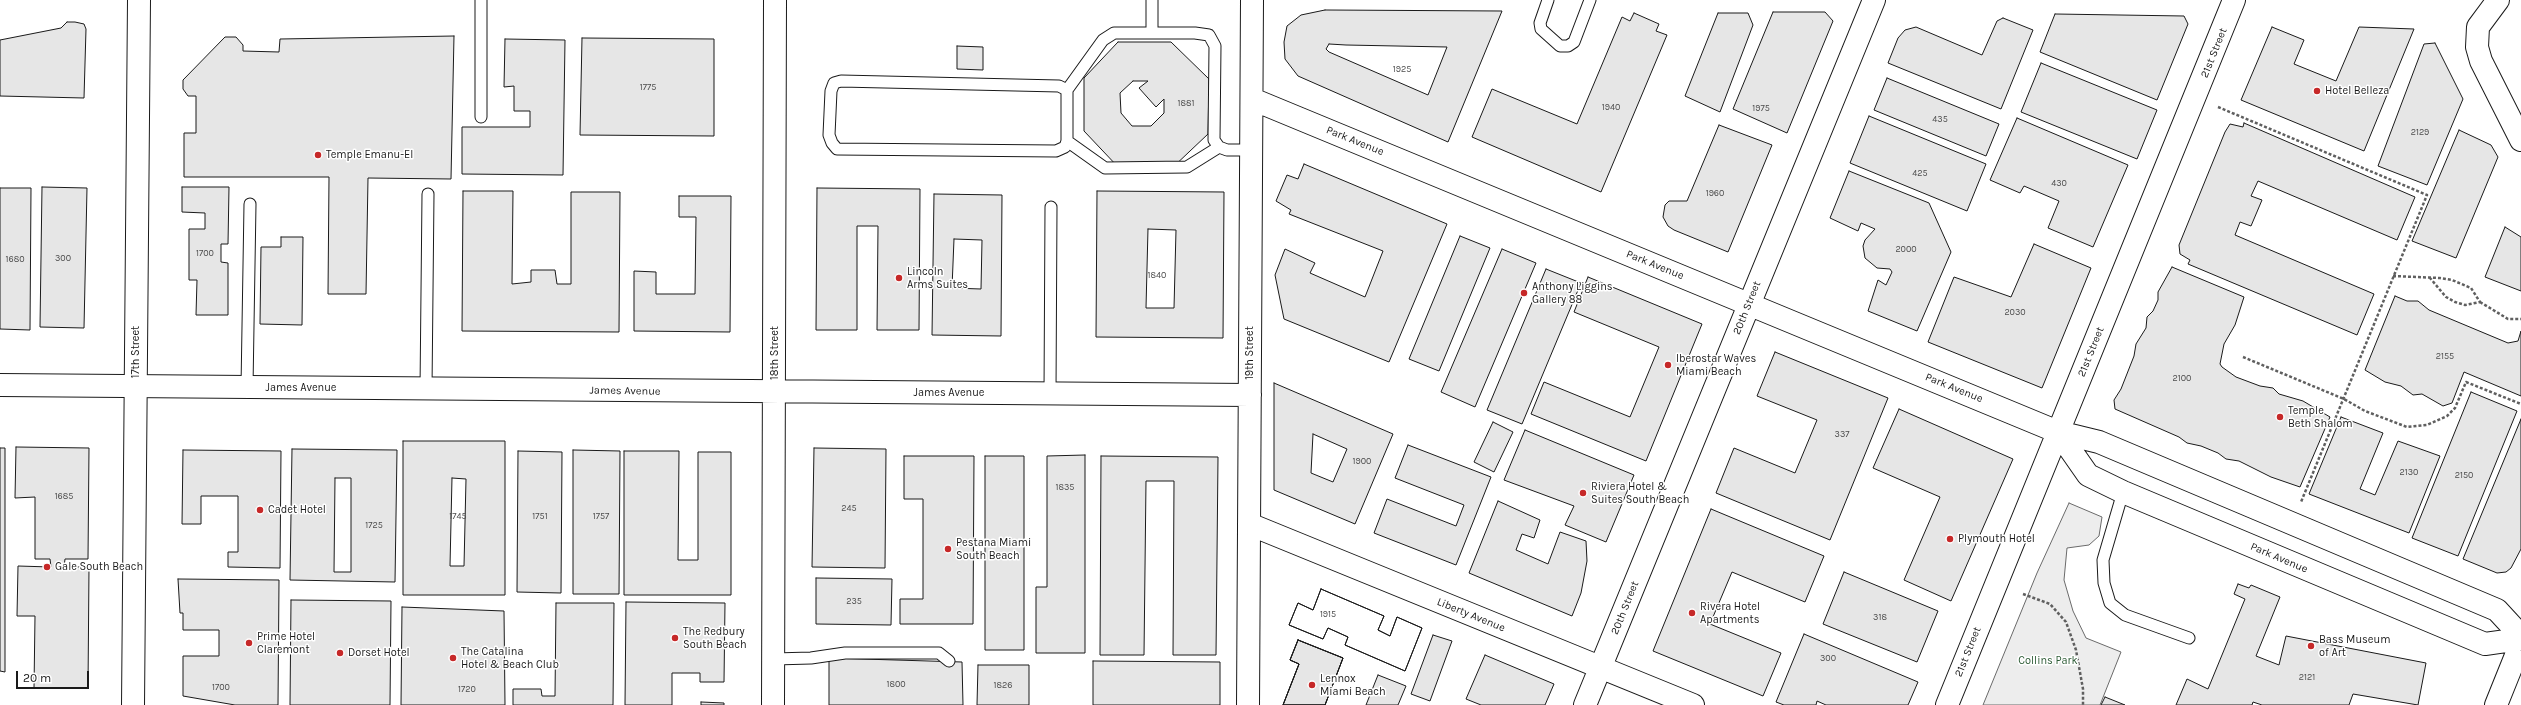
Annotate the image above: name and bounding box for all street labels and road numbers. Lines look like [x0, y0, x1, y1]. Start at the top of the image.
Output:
street label: 21st Street [2198, 26, 2230, 80]
street label: Park Avenue [1324, 123, 1386, 159]
street label: Park Avenue [1624, 247, 1686, 283]
street label: 20th Street [1730, 279, 1764, 337]
street label: 21st Street [2075, 325, 2107, 379]
street label: 17th Street [129, 326, 143, 378]
street label: 18th Street [768, 326, 782, 380]
street label: 19th Street [1243, 326, 1257, 380]
street label: Park Avenue [1923, 370, 1985, 406]
street label: James Avenue [265, 381, 337, 395]
street label: James Avenue [589, 384, 661, 398]
street label: James Avenue [913, 386, 985, 400]
street label: Park Avenue [2248, 540, 2310, 576]
street label: 20th Street [1608, 579, 1642, 637]
street label: Liberty Avenue [1435, 595, 1507, 635]
street label: 21st Street [1952, 625, 1984, 679]

